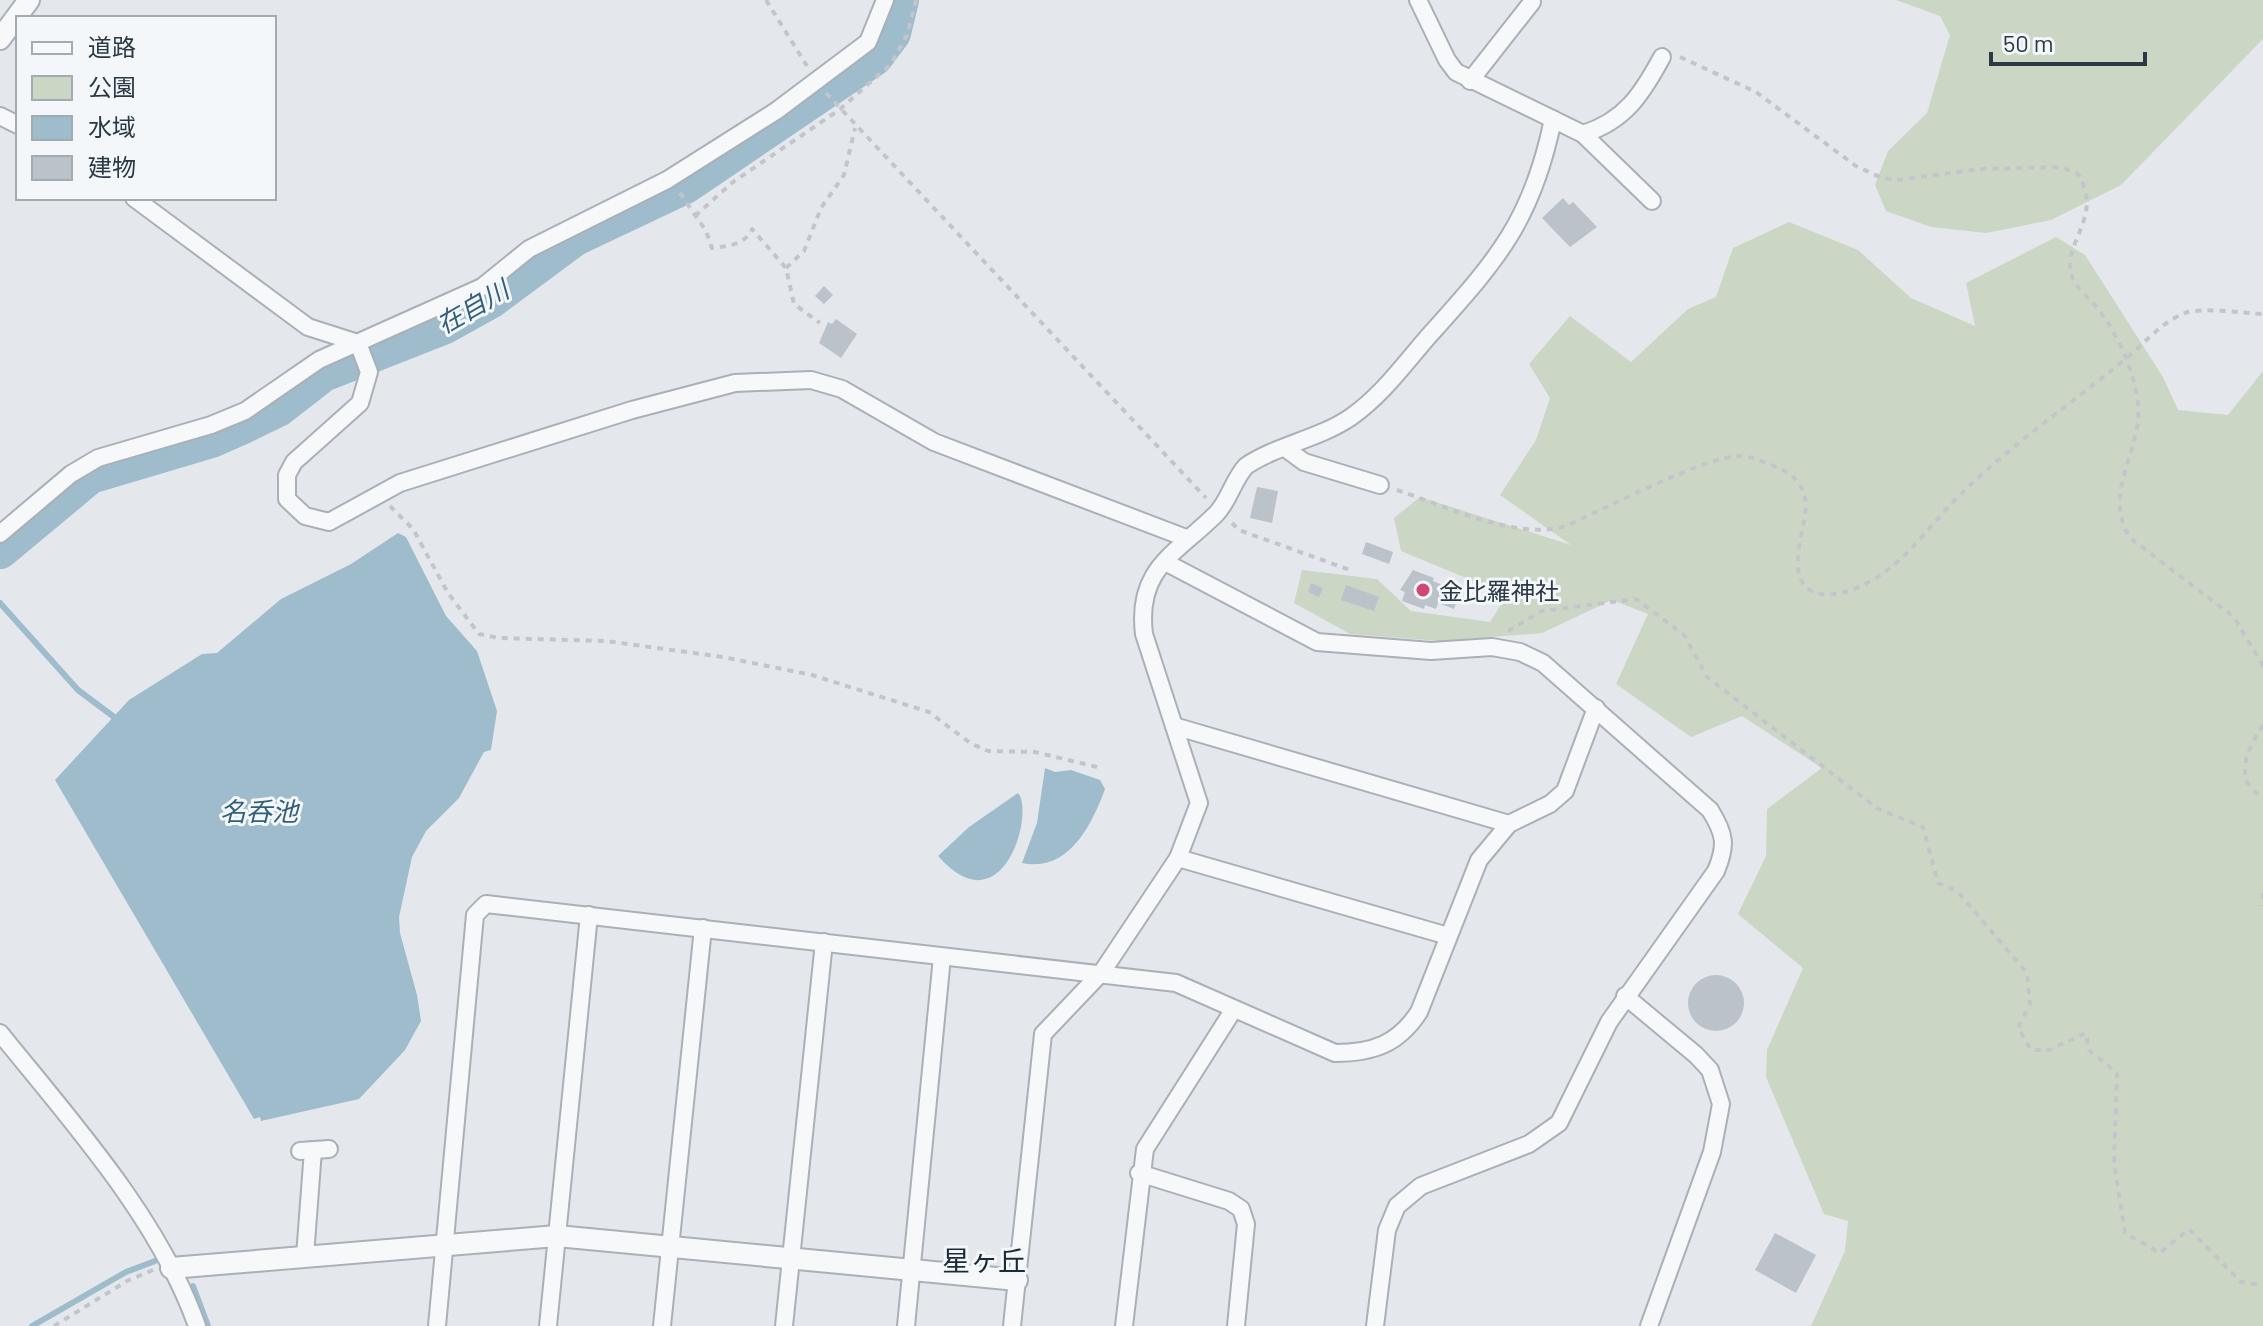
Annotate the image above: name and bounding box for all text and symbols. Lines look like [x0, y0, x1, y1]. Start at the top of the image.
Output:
legend [16, 16, 276, 200]
scale bar [1991, 16, 2145, 66]
text: 50 m [2003, 28, 2054, 57]
text: 道路 [88, 32, 136, 61]
text: 公園 [88, 72, 136, 101]
text: 水域 [88, 112, 136, 141]
text: 建物 [88, 152, 136, 181]
water label: 在自川 [430, 272, 516, 339]
place label: 金比羅神社 [1439, 576, 1559, 605]
marker: 金比羅神社 [1414, 581, 1432, 599]
water label: 名呑池 [220, 795, 301, 826]
district label: 星ヶ丘 [942, 1243, 1026, 1277]

